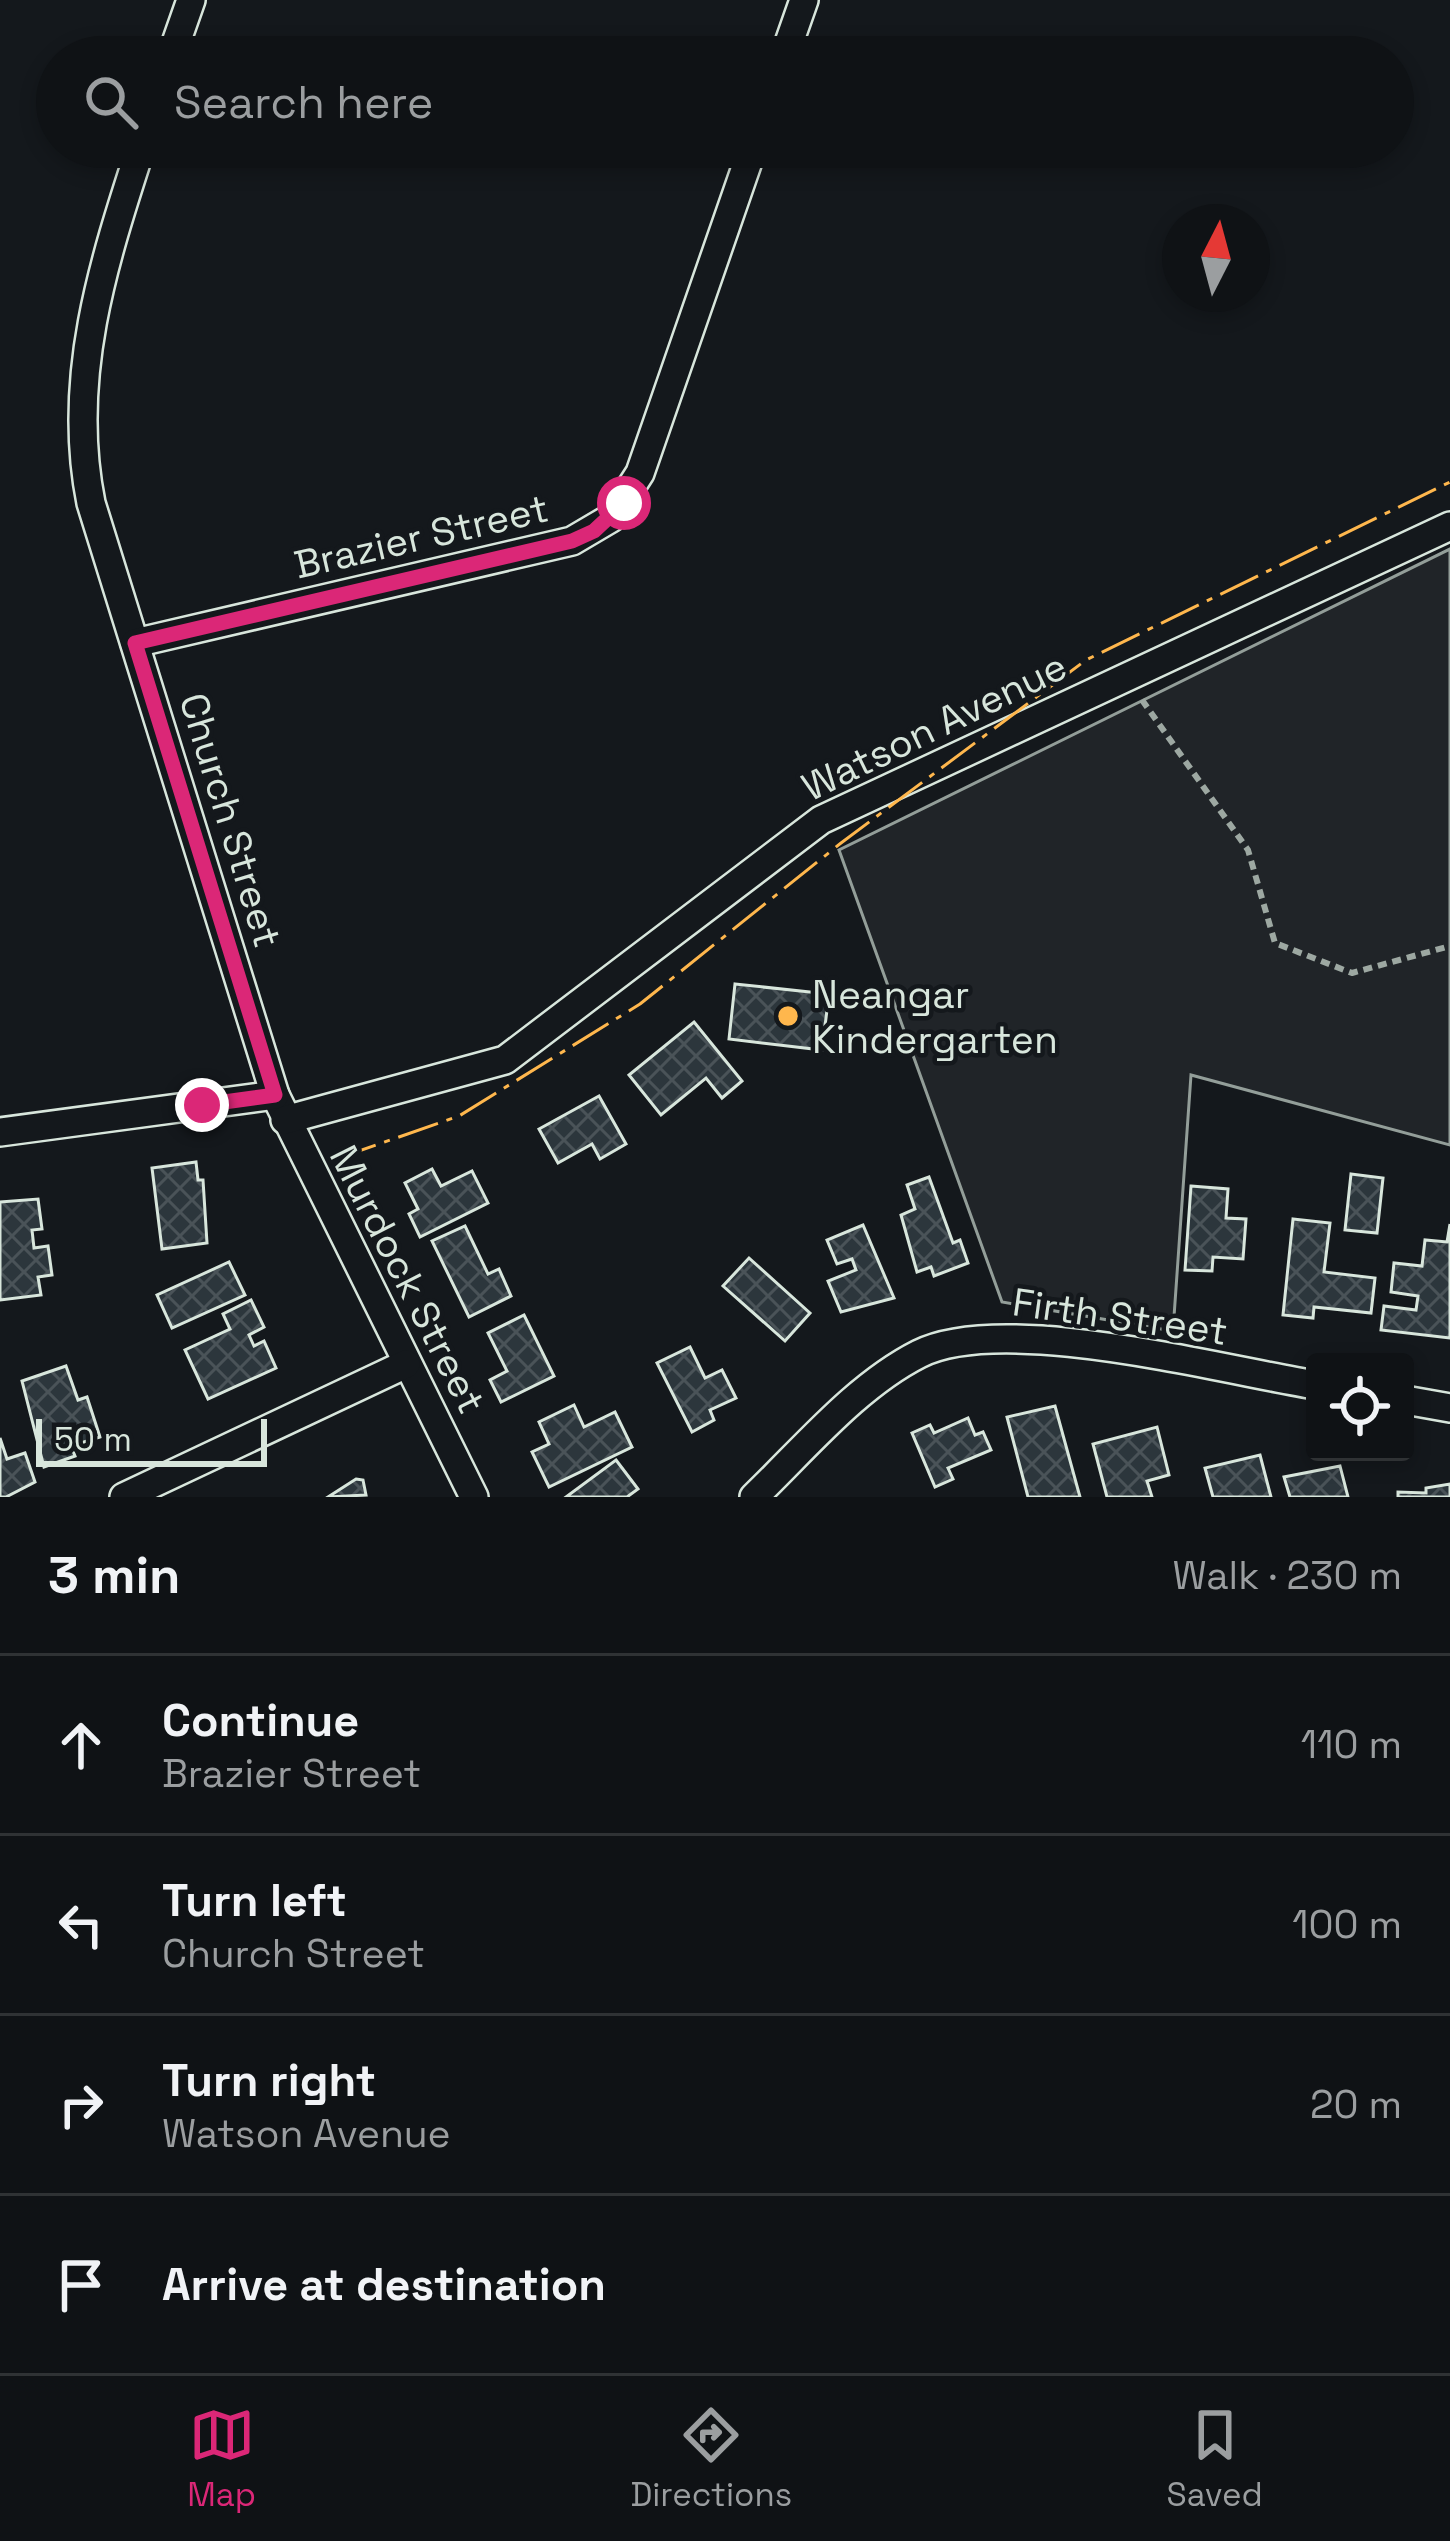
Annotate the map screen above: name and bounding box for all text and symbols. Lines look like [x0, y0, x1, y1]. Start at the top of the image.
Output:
search box [36, 36, 1414, 168]
icon: search [78, 69, 144, 135]
text: Search here [174, 74, 433, 131]
north arrow [1162, 204, 1270, 312]
route start [597, 476, 651, 530]
street label: Brazier Street [289, 483, 553, 590]
street label: Watson Avenue [794, 641, 1075, 812]
street label: Church Street [169, 687, 292, 953]
place label: Neangar Kindergarten [812, 970, 1058, 1064]
marker: Neangar Kindergarten [775, 1003, 801, 1029]
route end [175, 1078, 229, 1132]
street label: Murdock Street [319, 1137, 496, 1421]
street label: Firth Street [1009, 1277, 1230, 1356]
map controls [1306, 1353, 1414, 1461]
button: locate [1306, 1353, 1414, 1461]
scale bar [36, 1413, 267, 1466]
text: 50 m [54, 1419, 132, 1461]
text: 3 min [48, 1543, 181, 1608]
text: Walk · 230 m [1172, 1551, 1402, 1600]
text: Continue [162, 1692, 359, 1749]
icon: ahead [48, 1712, 114, 1778]
text: 110 m [1301, 1720, 1402, 1769]
text: Brazier Street [162, 1749, 421, 1798]
text: Turn left [162, 1872, 347, 1929]
icon: left [48, 1892, 114, 1958]
text: 100 m [1292, 1900, 1402, 1949]
text: Church Street [162, 1929, 425, 1978]
text: Turn right [162, 2052, 376, 2109]
icon: right [48, 2072, 114, 2138]
text: 20 m [1310, 2080, 1402, 2129]
text: Watson Avenue [162, 2109, 451, 2158]
icon: arrive [48, 2252, 114, 2318]
text: Arrive at destination [162, 2256, 606, 2313]
tab: Map [187, 2402, 256, 2516]
tab: Directions [630, 2402, 792, 2516]
tab: Saved [1167, 2402, 1263, 2516]

